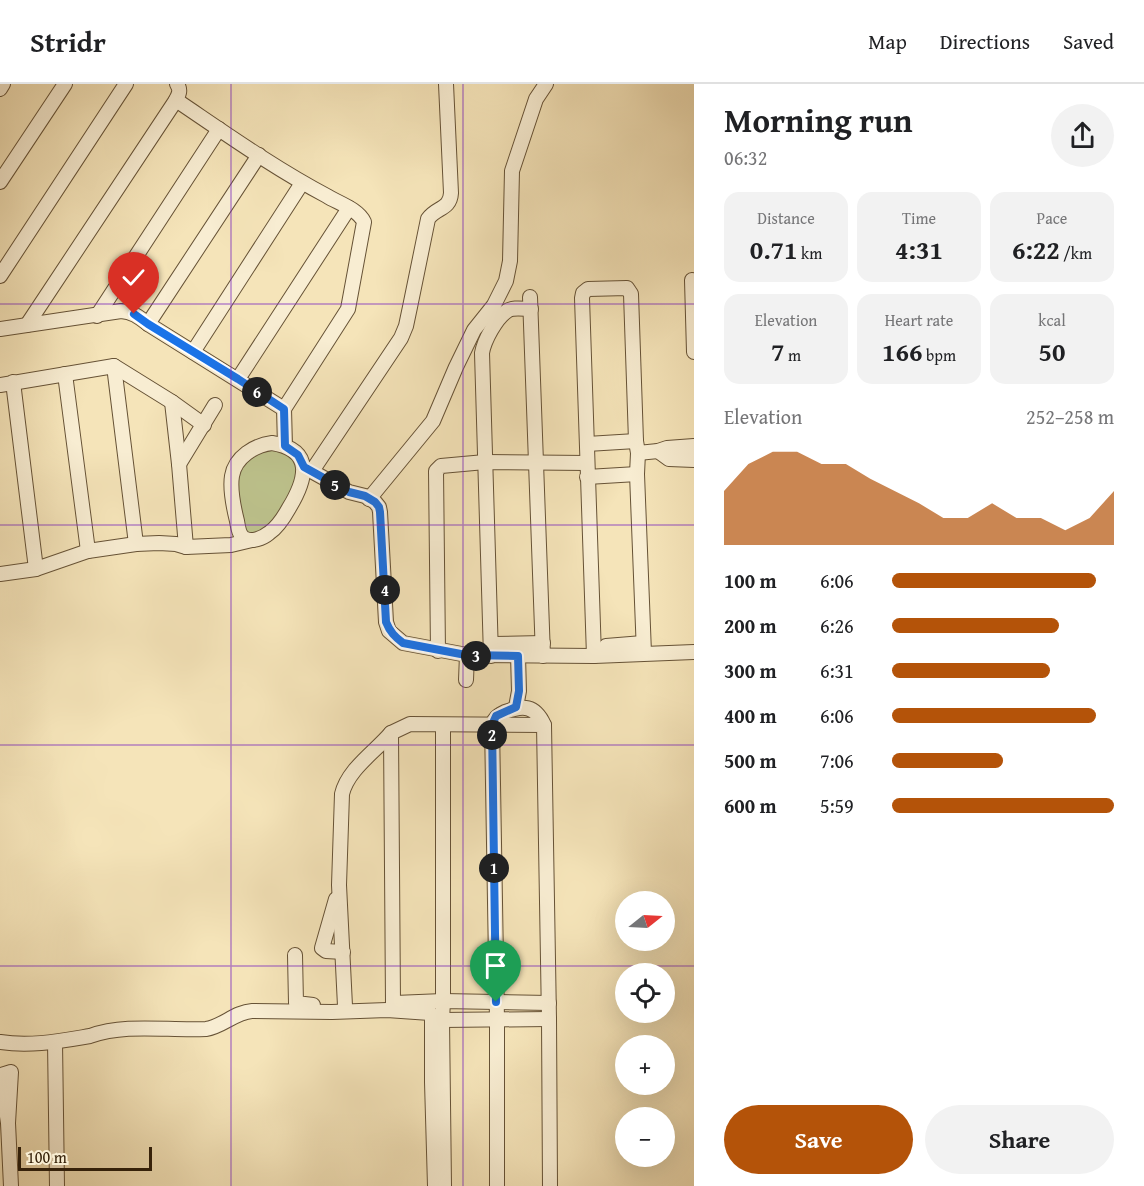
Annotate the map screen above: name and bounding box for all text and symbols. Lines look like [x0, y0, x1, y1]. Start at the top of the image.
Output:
text: Stridr [30, 21, 106, 62]
text: Map [868, 26, 907, 57]
text: Directions [940, 26, 1030, 57]
text: Saved [1063, 26, 1114, 57]
text: Morning run [724, 96, 913, 144]
button: share [1051, 104, 1114, 167]
text: 06:32 [724, 143, 767, 172]
text: Distance [757, 206, 815, 230]
text: Time [902, 206, 936, 230]
text: Pace [1037, 206, 1067, 230]
text: 0.71 [750, 230, 798, 269]
text: 4:31 [895, 230, 943, 269]
text: 6:22 [1012, 230, 1060, 269]
text: km [798, 241, 822, 265]
text: /km [1060, 241, 1092, 265]
pin [108, 252, 159, 314]
icon: check [117, 261, 150, 294]
text: Elevation [755, 308, 817, 332]
text: Heart rate [885, 308, 953, 332]
text: kcal [1038, 308, 1066, 332]
text: 7 [771, 332, 784, 371]
text: 166 [882, 332, 922, 371]
text: 50 [1039, 332, 1065, 371]
text: m [784, 343, 801, 367]
text: bpm [922, 343, 956, 367]
pin: 6 [242, 377, 272, 407]
text: 6 [253, 380, 261, 404]
text: Elevation [724, 402, 802, 431]
text: 252–258 m [1026, 402, 1114, 431]
pin: 5 [320, 470, 350, 500]
text: 5 [331, 473, 339, 497]
text: 100 m [724, 566, 777, 595]
text: 6:06 [820, 566, 854, 595]
pin: 4 [370, 575, 400, 605]
text: 4 [381, 578, 389, 602]
text: 200 m [724, 611, 777, 640]
text: 6:26 [820, 611, 854, 640]
pin: 3 [461, 641, 491, 671]
text: 3 [472, 644, 480, 668]
text: 300 m [724, 656, 777, 685]
text: 6:31 [820, 656, 854, 685]
text: 400 m [724, 701, 777, 730]
text: 6:06 [820, 701, 854, 730]
pin: 2 [477, 720, 507, 750]
text: 2 [488, 723, 496, 747]
text: 500 m [724, 746, 777, 775]
text: 7:06 [820, 746, 854, 775]
text: 600 m [724, 791, 777, 820]
text: 5:59 [820, 791, 854, 820]
pin: 1 [479, 853, 509, 883]
text: 1 [490, 856, 498, 880]
north arrow [615, 891, 675, 951]
map controls [615, 891, 675, 1167]
pin [470, 940, 521, 1002]
icon: arrive [479, 949, 512, 982]
button: locate [615, 963, 675, 1023]
button: + [615, 1035, 675, 1095]
button: Save [724, 1105, 913, 1174]
button: Share [925, 1105, 1114, 1174]
button: − [615, 1107, 675, 1167]
scale bar [18, 1144, 152, 1172]
text: 100 m [27, 1145, 67, 1169]

